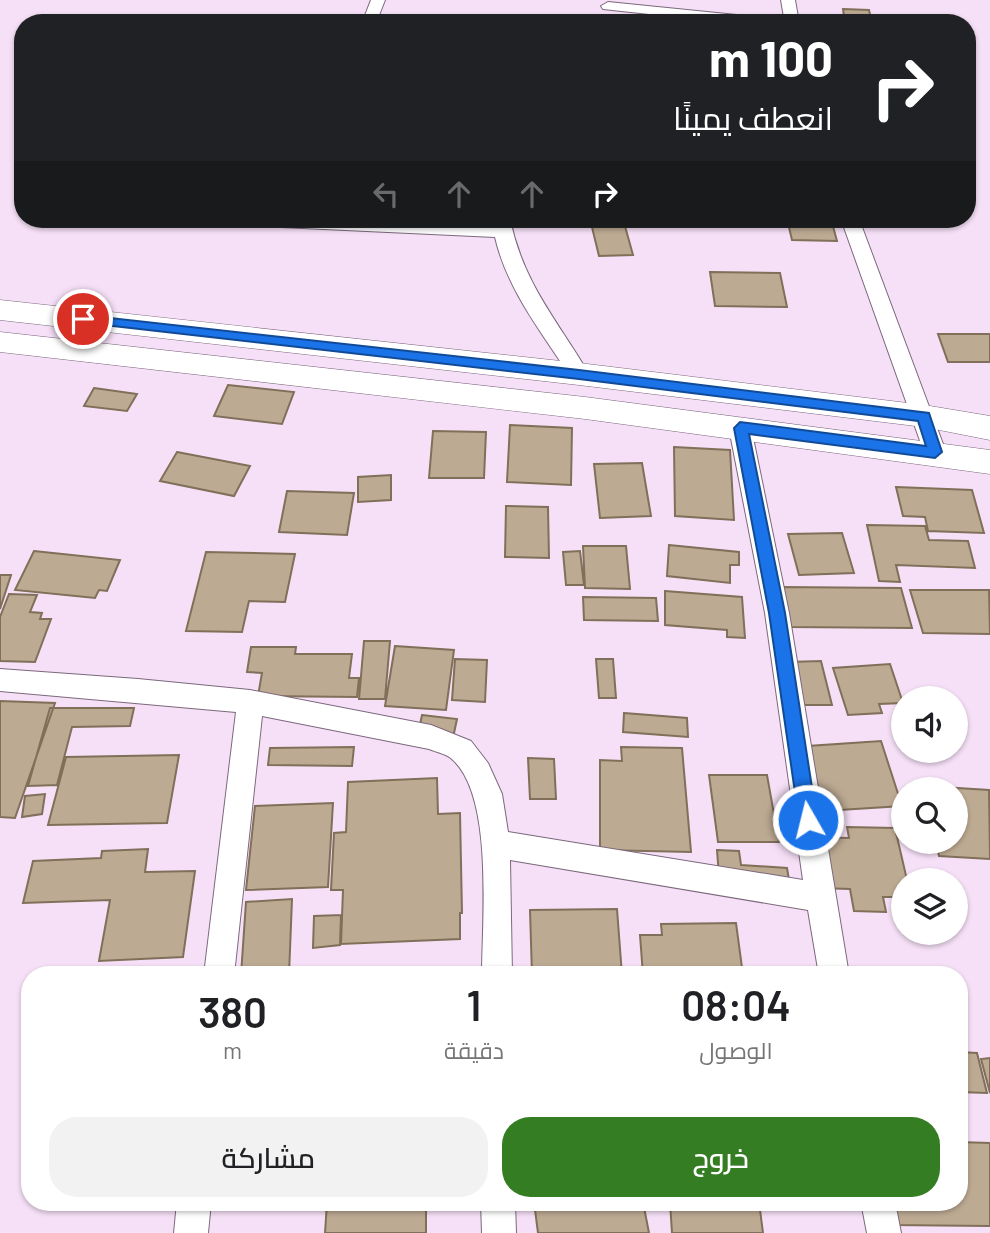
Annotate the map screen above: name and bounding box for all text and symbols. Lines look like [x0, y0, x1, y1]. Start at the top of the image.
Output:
text: 100 m [709, 28, 833, 87]
icon: right [857, 42, 948, 133]
text: انعطف يمينًا [673, 98, 833, 136]
icon: left [367, 175, 405, 213]
icon: ahead [440, 175, 478, 213]
icon: ahead [513, 175, 551, 213]
icon: right [586, 175, 624, 213]
pin [53, 289, 113, 349]
icon: arrive [64, 300, 102, 338]
map controls [891, 686, 968, 945]
button: sound [891, 686, 968, 763]
button: search [891, 777, 968, 854]
position arrow [771, 783, 845, 857]
button: layers [891, 868, 968, 945]
text: 1 [467, 979, 481, 1029]
text: 08:04 [681, 979, 791, 1029]
text: 380 [198, 986, 267, 1036]
text: m [223, 1036, 242, 1064]
text: دقيقة [444, 1036, 504, 1064]
text: الوصول [699, 1036, 773, 1064]
button: مشاركة [49, 1117, 488, 1197]
button: خروج [502, 1117, 940, 1197]

